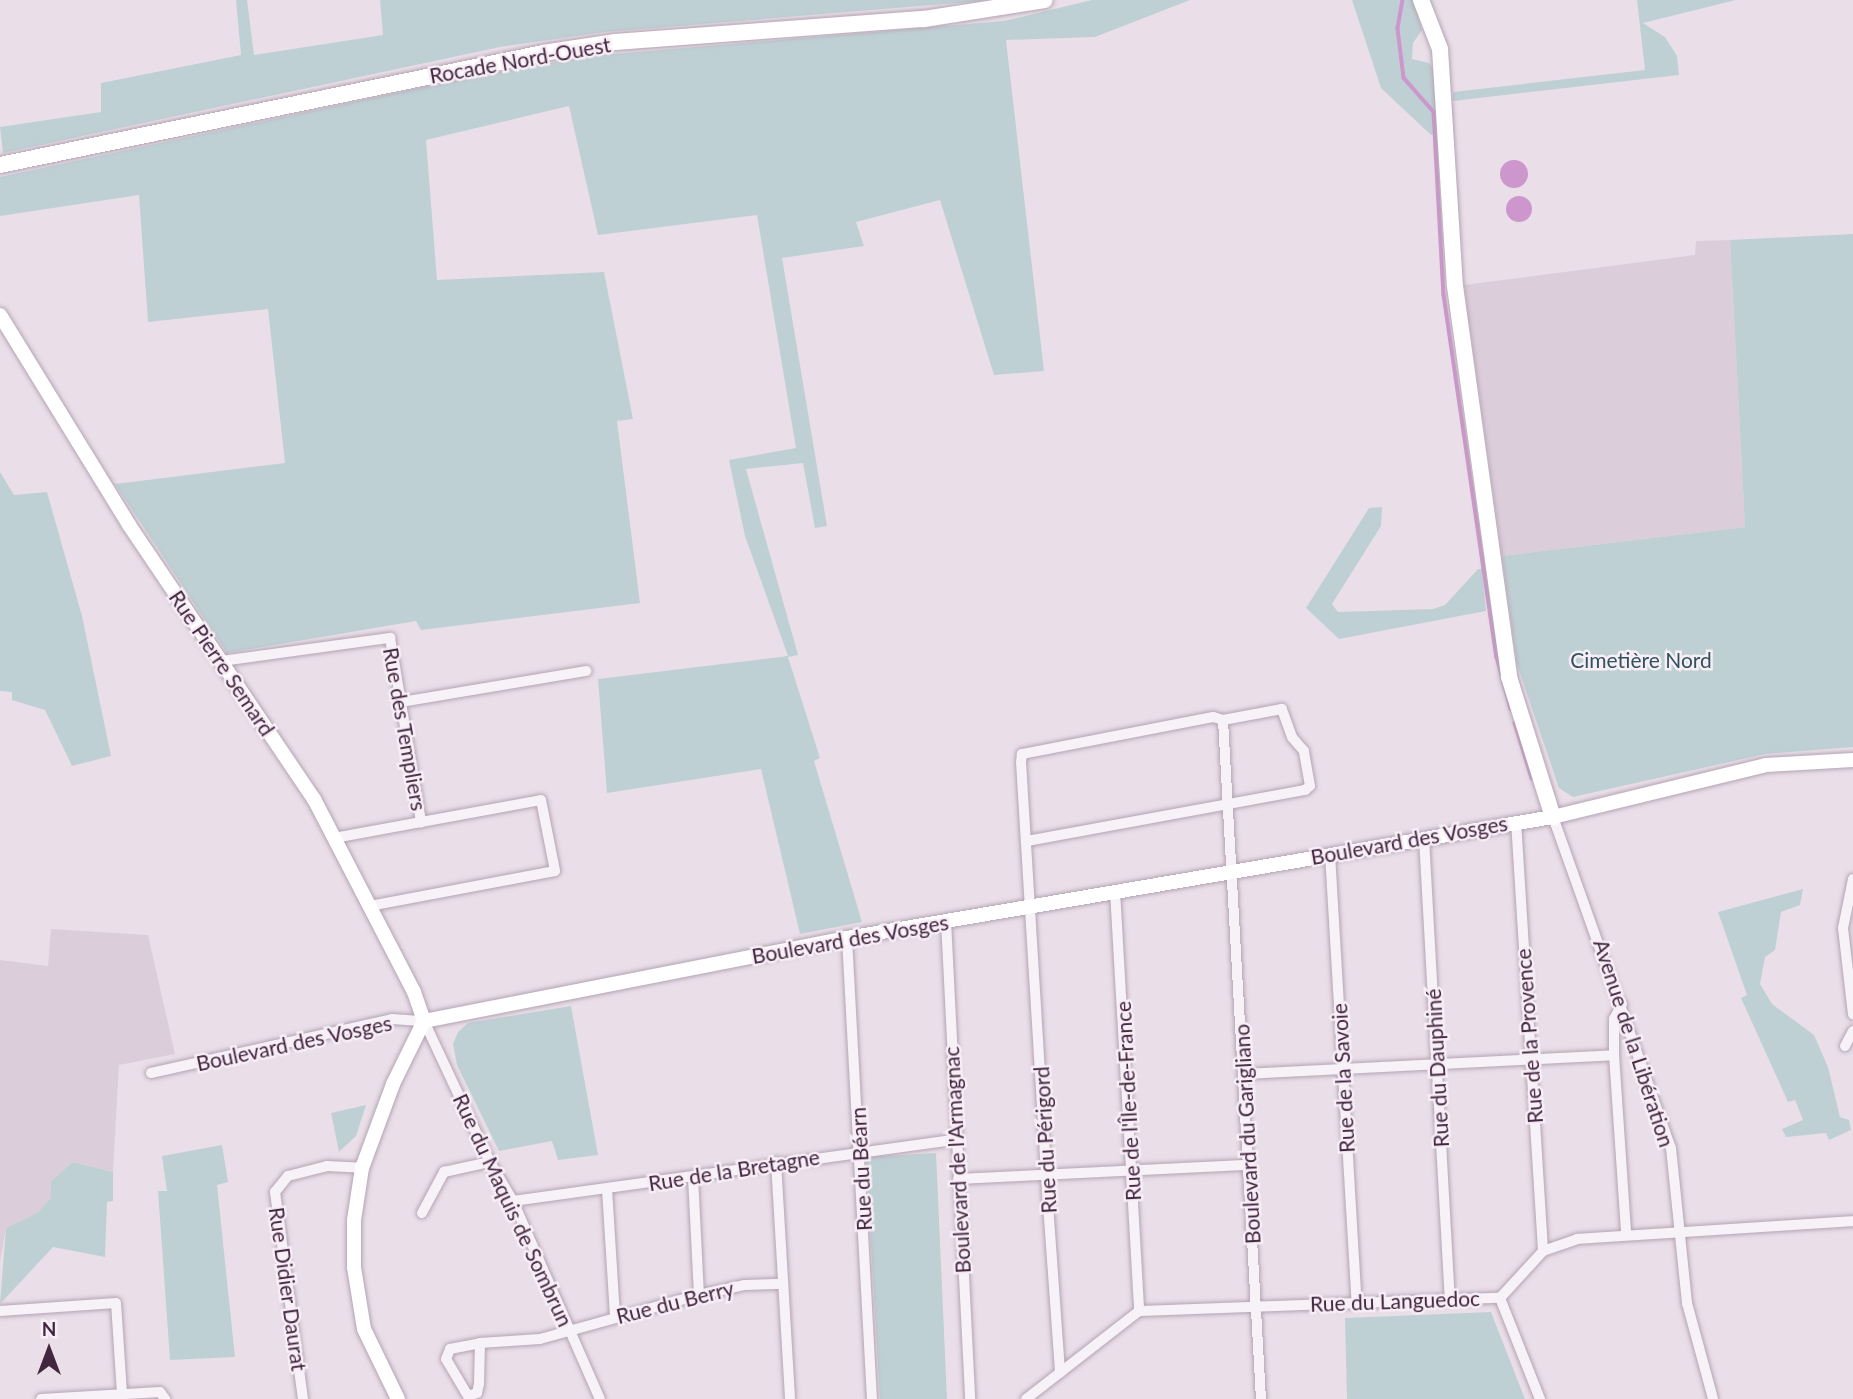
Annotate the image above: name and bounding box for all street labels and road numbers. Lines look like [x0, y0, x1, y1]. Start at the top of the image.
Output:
street label: Rocade Nord-Ouest [427, 32, 613, 88]
street label: Rue Pierre Semard [164, 585, 280, 741]
street label: Rue des Templiers [378, 645, 432, 813]
street label: Boulevard des Vosges [1308, 810, 1510, 870]
street label: Boulevard des Vosges [749, 909, 951, 969]
street label: Avenue de la Libération [1589, 936, 1679, 1150]
street label: Rue de la Provence [1510, 948, 1548, 1124]
street label: Rue du Dauphiné [1420, 988, 1454, 1148]
street label: Rue de l'Île-de-France [1110, 1000, 1146, 1202]
street label: Rue de la Savoie [1326, 1002, 1360, 1154]
street label: Boulevard des Vosges [194, 1010, 394, 1076]
street label: Boulevard du Garigliano [1229, 1023, 1265, 1245]
street label: Boulevard de l'Armagnac [938, 1046, 976, 1274]
street label: Rue du Périgord [1029, 1066, 1061, 1214]
street label: Rue du Maquis de Sombrun [448, 1090, 578, 1330]
street label: Rue du Béarn [845, 1106, 877, 1232]
street label: Rue de la Bretagne [647, 1144, 821, 1196]
street label: Rue Didier Daurat [264, 1205, 312, 1373]
street label: Rue du Berry [614, 1275, 736, 1329]
street label: Rue du Languedoc [1310, 1285, 1480, 1317]

